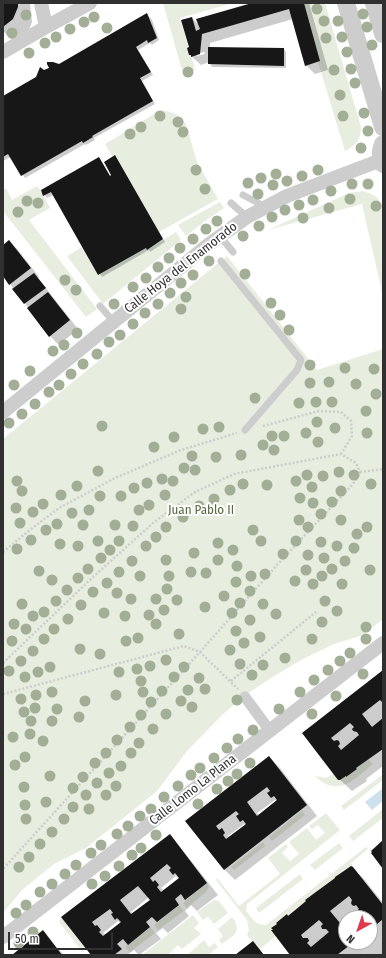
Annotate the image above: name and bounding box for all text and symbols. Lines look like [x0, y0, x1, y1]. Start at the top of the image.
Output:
street label: Calle Hoya del Enamorado [121, 219, 241, 317]
park label: Juan Pablo II [168, 502, 234, 518]
street label: Calle Lomo La Plana [146, 751, 240, 829]
north arrow [338, 910, 378, 950]
scale bar [10, 924, 115, 950]
text: 50 m [15, 932, 39, 946]
text: N [344, 932, 357, 946]

